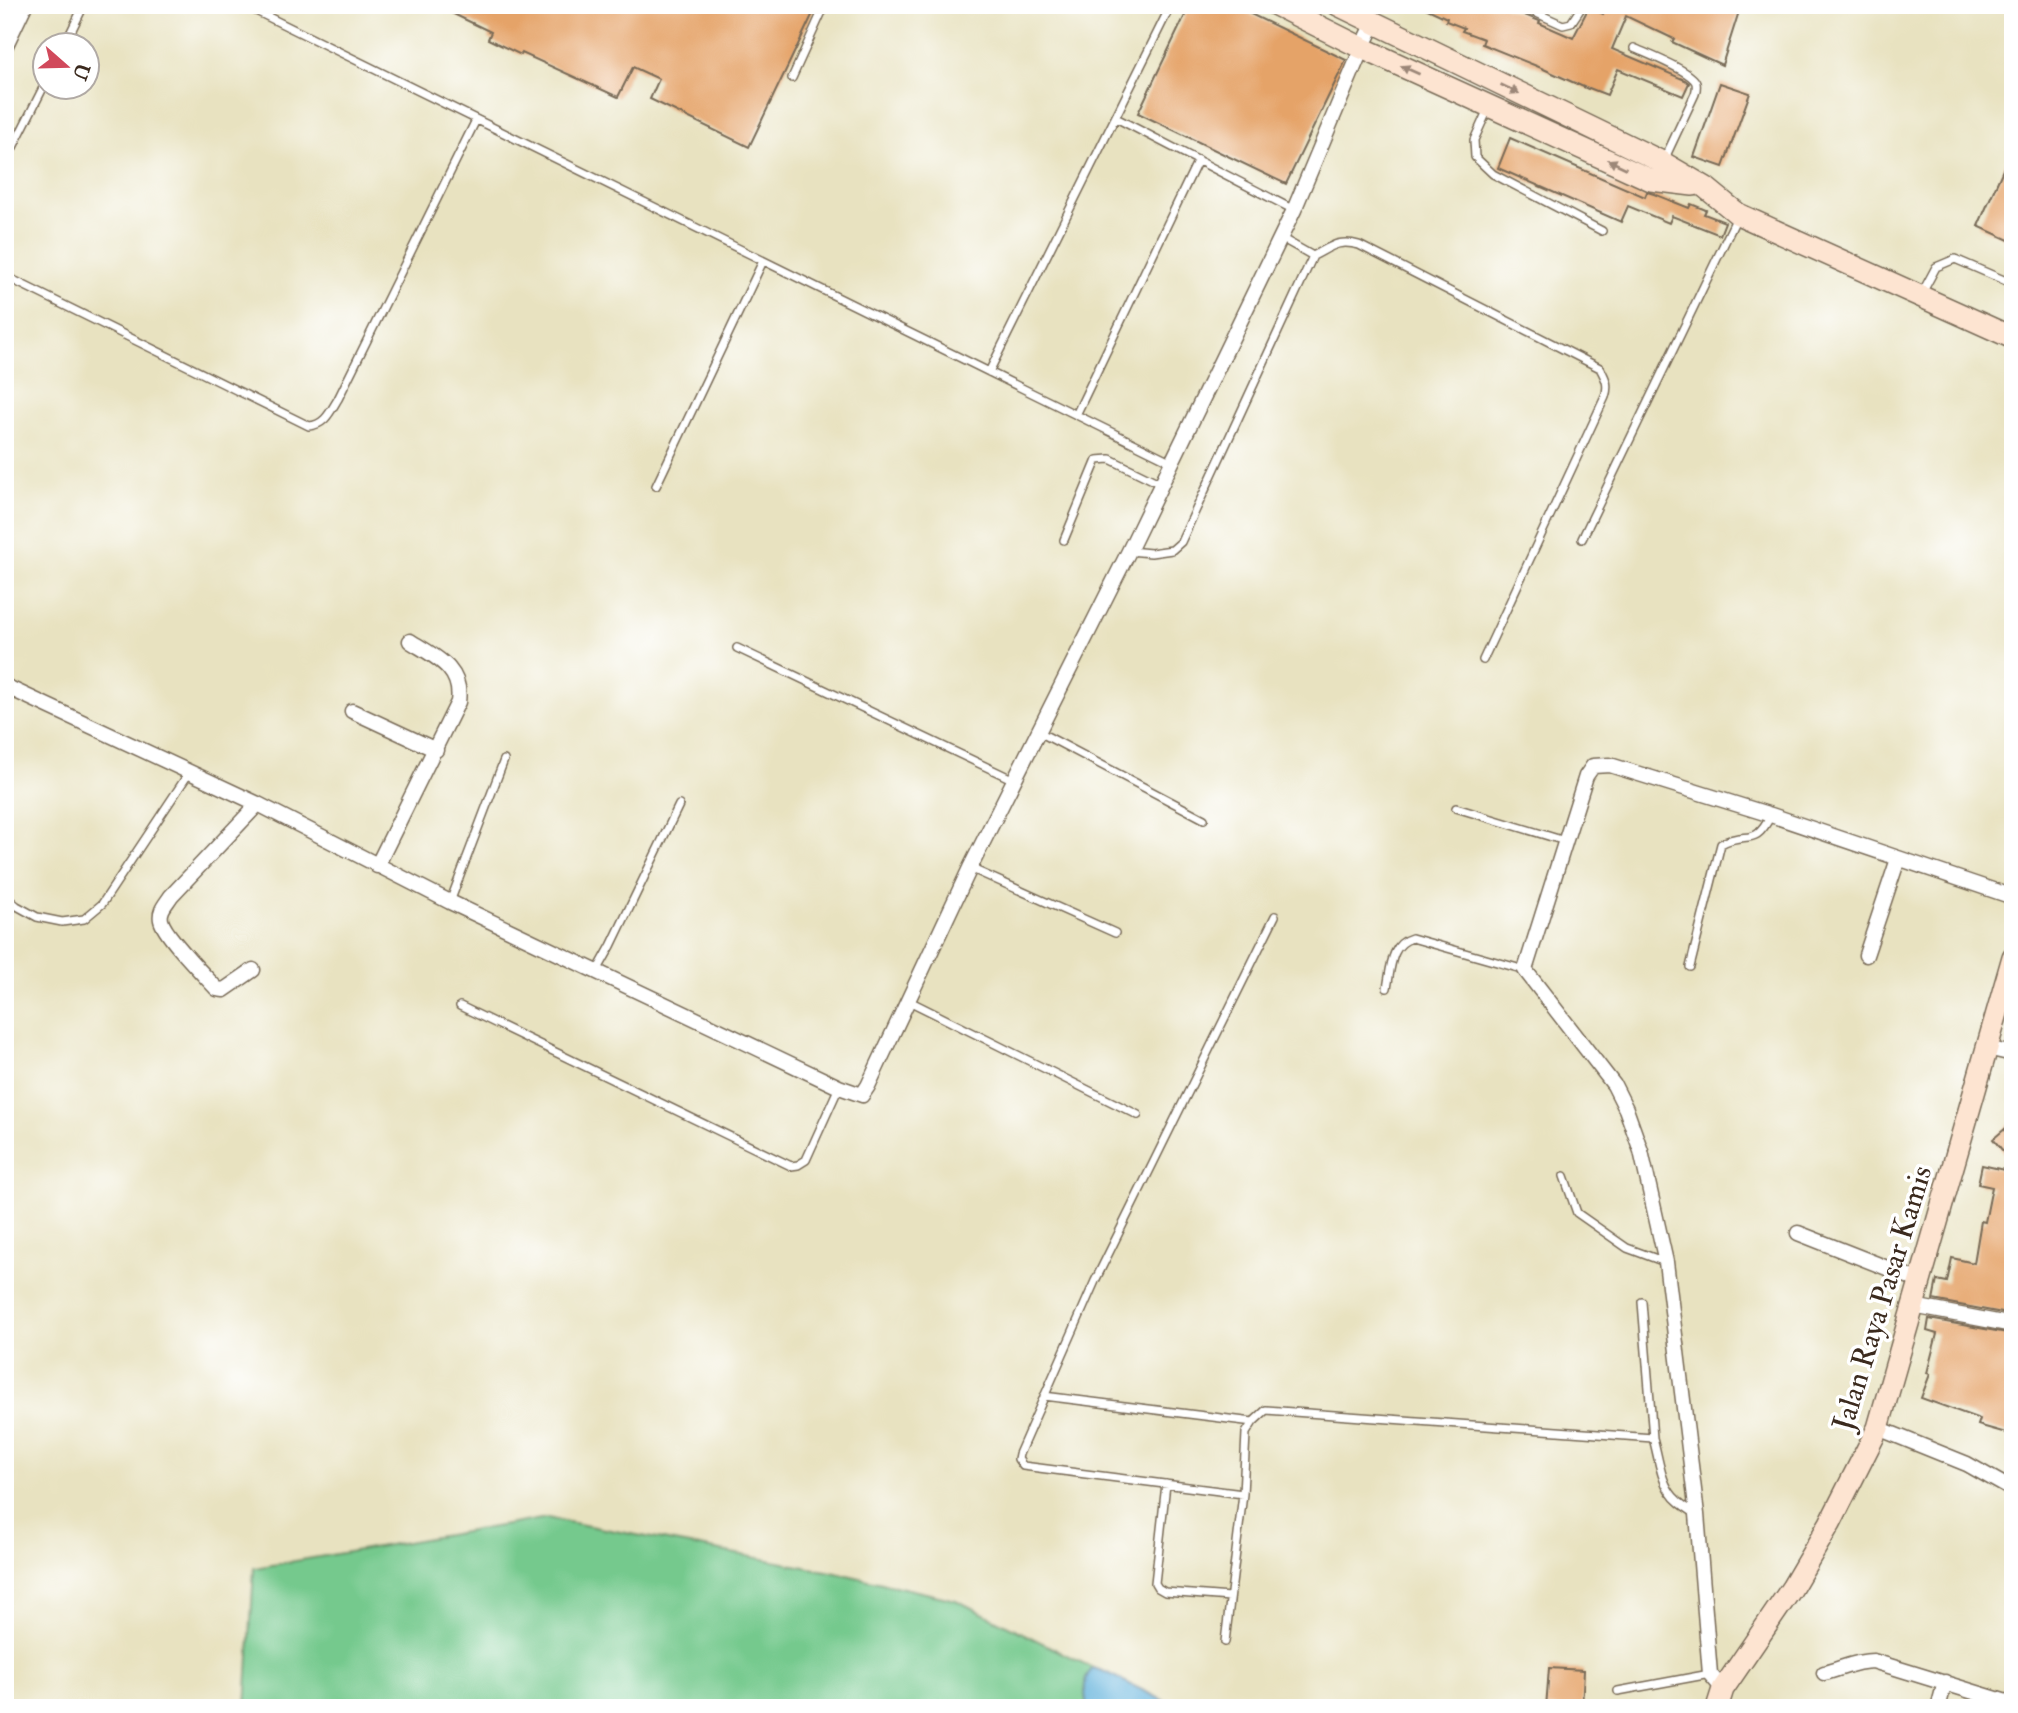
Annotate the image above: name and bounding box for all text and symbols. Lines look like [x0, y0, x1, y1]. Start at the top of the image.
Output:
north arrow [32, 32, 102, 102]
text: U [67, 60, 95, 83]
one-way arrow [1399, 64, 1420, 75]
one-way arrow [1500, 83, 1520, 94]
one-way arrow [1607, 158, 1627, 169]
street label: Jalan Raya Pasar Kamis [1824, 1161, 1940, 1436]

